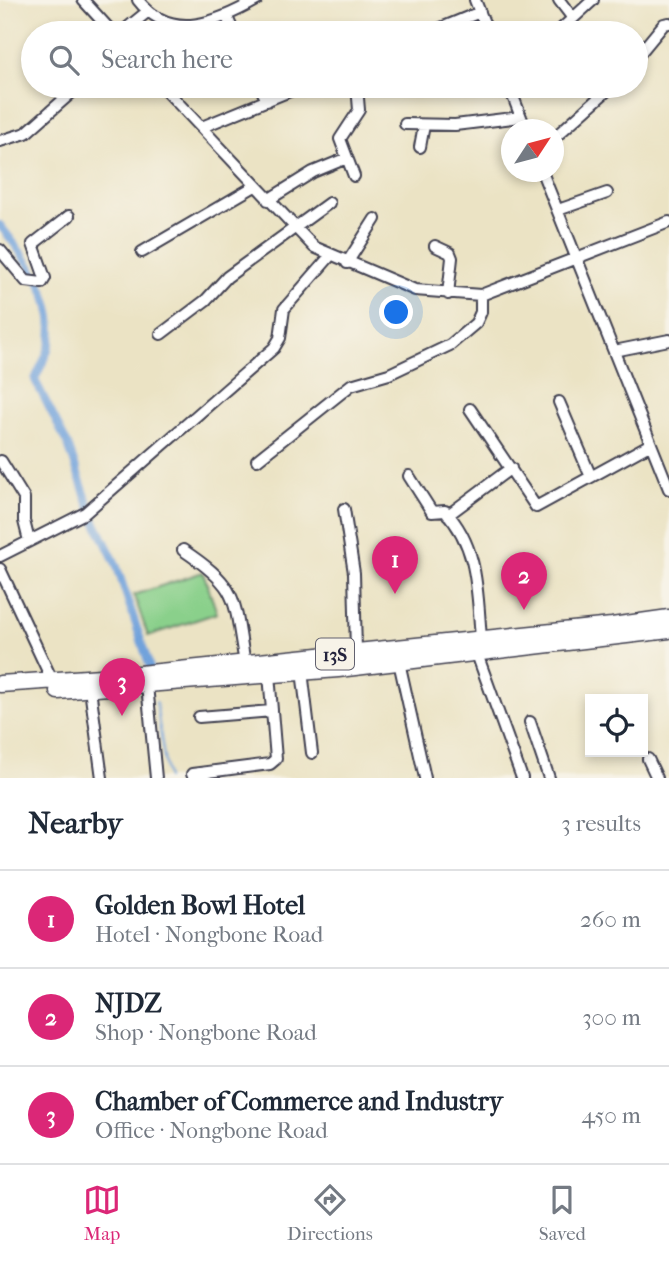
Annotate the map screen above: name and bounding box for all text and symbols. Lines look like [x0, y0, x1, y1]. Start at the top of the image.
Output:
search box [21, 21, 648, 98]
icon: search [45, 41, 83, 79]
text: Search here [101, 44, 233, 75]
north arrow [501, 119, 564, 182]
your location [379, 295, 413, 329]
pin: 1 [372, 536, 418, 594]
pin: 2 [501, 552, 547, 610]
road number: 13S [316, 638, 354, 670]
pin: 3 [99, 658, 145, 716]
map controls [585, 694, 648, 757]
button: locate [585, 694, 648, 757]
text: Nearby [28, 806, 123, 841]
text: 3 results [561, 810, 641, 837]
text: Golden Bowl Hotel [95, 890, 305, 921]
text: 1 [47, 906, 55, 933]
text: 260 m [580, 906, 641, 933]
text: Hotel · Nongbone Road [95, 921, 323, 948]
text: NJDZ [95, 988, 162, 1019]
text: 2 [45, 1004, 57, 1031]
text: 300 m [582, 1004, 641, 1031]
text: Shop · Nongbone Road [95, 1019, 317, 1046]
text: Chamber of Commerce and Industry [95, 1086, 503, 1117]
text: 3 [46, 1102, 56, 1129]
text: 450 m [581, 1102, 641, 1129]
text: Office · Nongbone Road [95, 1117, 328, 1144]
tab: Map [83, 1181, 121, 1245]
tab: Directions [287, 1181, 373, 1245]
tab: Saved [539, 1181, 586, 1245]

